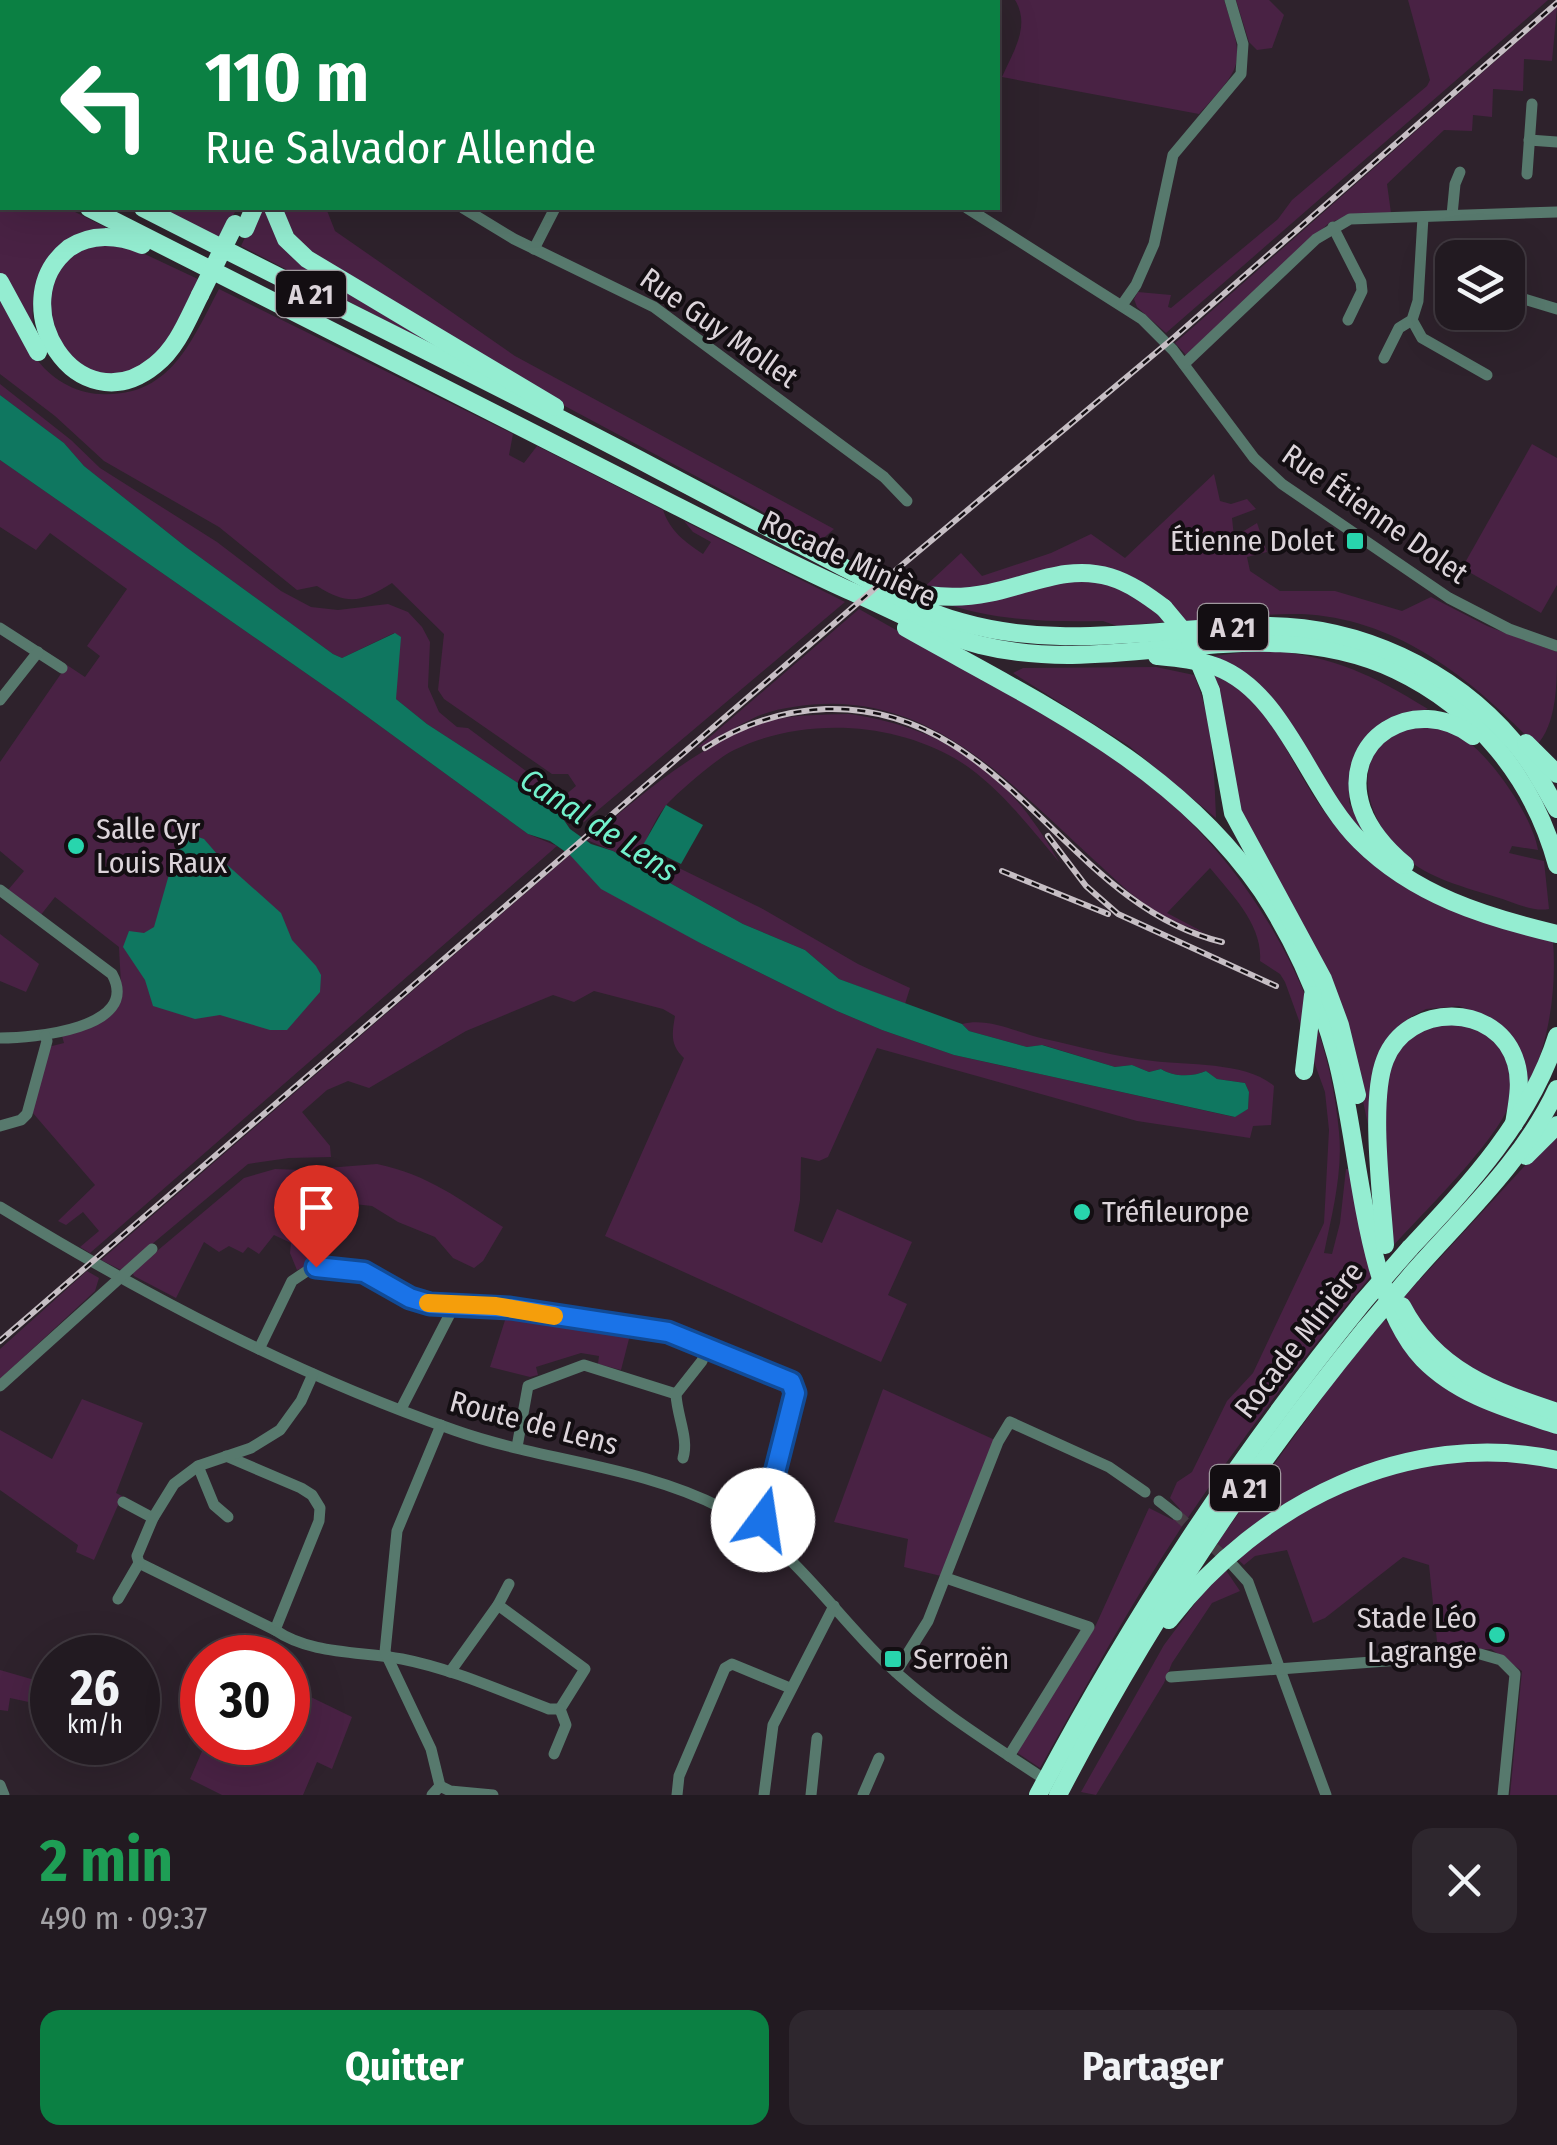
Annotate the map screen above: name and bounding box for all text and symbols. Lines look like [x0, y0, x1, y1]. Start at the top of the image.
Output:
text: 110 m [205, 36, 369, 120]
icon: left [40, 40, 170, 170]
text: Rue Salvador Allende [205, 121, 596, 175]
map controls [1435, 240, 1525, 330]
button: layers [1435, 240, 1525, 330]
street label: Rue Guy Mollet [633, 260, 805, 396]
road number: A 21 [276, 271, 346, 317]
street label: Rue Étienne Dolet [1275, 436, 1475, 592]
street label: Rocade Minière [756, 503, 942, 615]
place label: Étienne Dolet [1170, 523, 1335, 559]
marker: Étienne Dolet [1344, 530, 1366, 552]
road number: A 21 [1198, 604, 1268, 650]
water label: Canal de Lens [513, 760, 685, 890]
place label: Salle Cyr Louis Raux [96, 811, 228, 881]
marker: Salle Cyr Louis Raux [65, 835, 87, 857]
pin [274, 1165, 359, 1268]
icon: arrive [289, 1180, 344, 1235]
place label: Tréfileurope [1102, 1194, 1250, 1230]
marker: Tréfileurope [1071, 1201, 1093, 1223]
street label: Rocade Minière [1227, 1255, 1371, 1425]
street label: Route de Lens [446, 1383, 622, 1463]
road number: A 21 [1210, 1465, 1280, 1511]
position arrow [711, 1468, 815, 1572]
place label: Stade Léo Lagrange [1357, 1600, 1477, 1670]
marker: Stade Léo Lagrange [1486, 1624, 1508, 1646]
speed limit sign: 30 [180, 1635, 310, 1765]
place label: Serroën [913, 1641, 1009, 1677]
marker: Serroën [882, 1648, 904, 1670]
text: 26 [70, 1658, 120, 1718]
text: km/h [67, 1710, 123, 1740]
text: 2 min [40, 1825, 173, 1897]
button: close [1412, 1828, 1517, 1933]
text: 490 m · 09:37 [40, 1899, 207, 1937]
button: Quitter [40, 2010, 769, 2125]
button: Partager [789, 2010, 1517, 2125]

